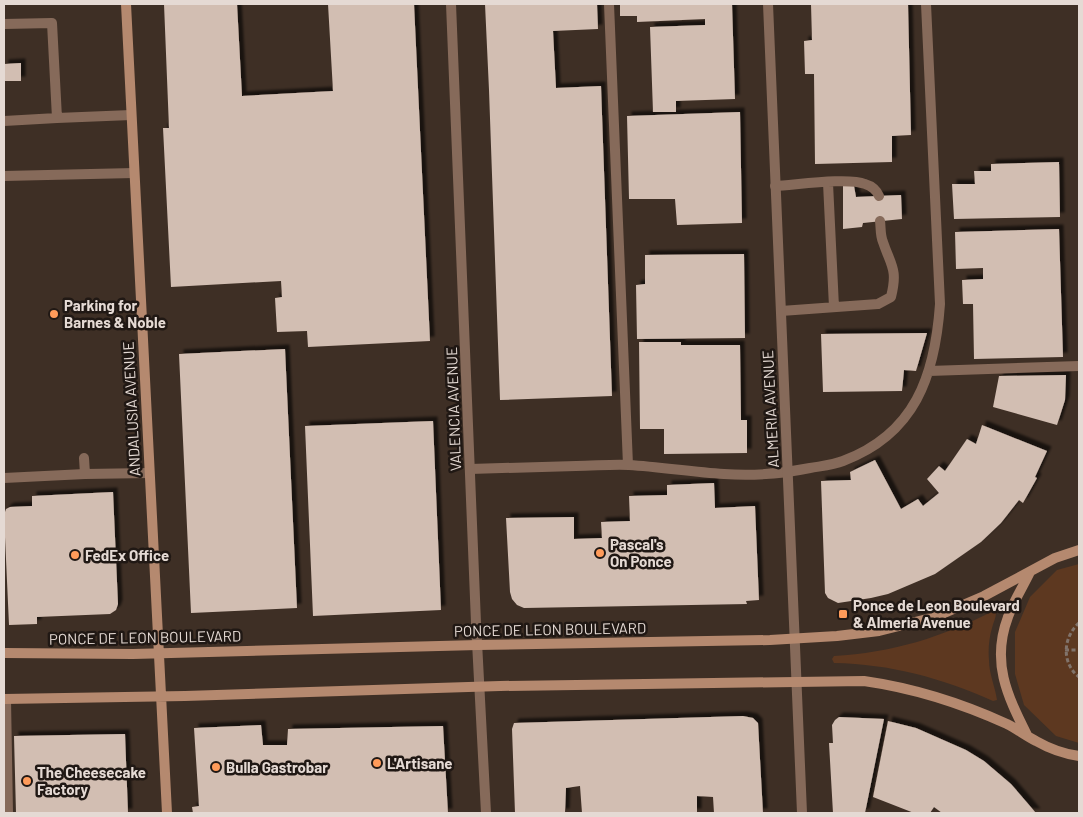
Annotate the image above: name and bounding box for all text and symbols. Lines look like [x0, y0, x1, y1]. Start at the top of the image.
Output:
place label: Parking for Barnes & Noble [64, 296, 166, 331]
marker: Parking for Barnes & Noble [48, 308, 60, 320]
street label: ANDALUSIA AVENUE [118, 341, 144, 477]
street label: VALENCIA AVENUE [442, 347, 464, 471]
street label: ALMERIA AVENUE [758, 350, 782, 468]
place label: Pascal's On Ponce [610, 535, 672, 570]
place label: FedEx Office [85, 546, 169, 564]
marker: Pascal's On Ponce [594, 547, 606, 559]
marker: FedEx Office [69, 549, 81, 561]
place label: Ponce de Leon Boulevard & Almeria Avenue [853, 596, 1020, 631]
marker: Ponce de Leon Boulevard & Almeria Avenue [837, 608, 849, 620]
street label: PONCE DE LEON BOULEVARD [454, 618, 646, 640]
street label: PONCE DE LEON BOULEVARD [49, 626, 241, 648]
place label: L'Artisane [387, 754, 453, 772]
marker: L'Artisane [371, 757, 383, 769]
place label: Bulla Gastrobar [226, 758, 328, 776]
marker: Bulla Gastrobar [210, 761, 222, 773]
place label: The Cheesecake Factory [37, 763, 146, 798]
marker: The Cheesecake Factory [21, 775, 33, 787]

